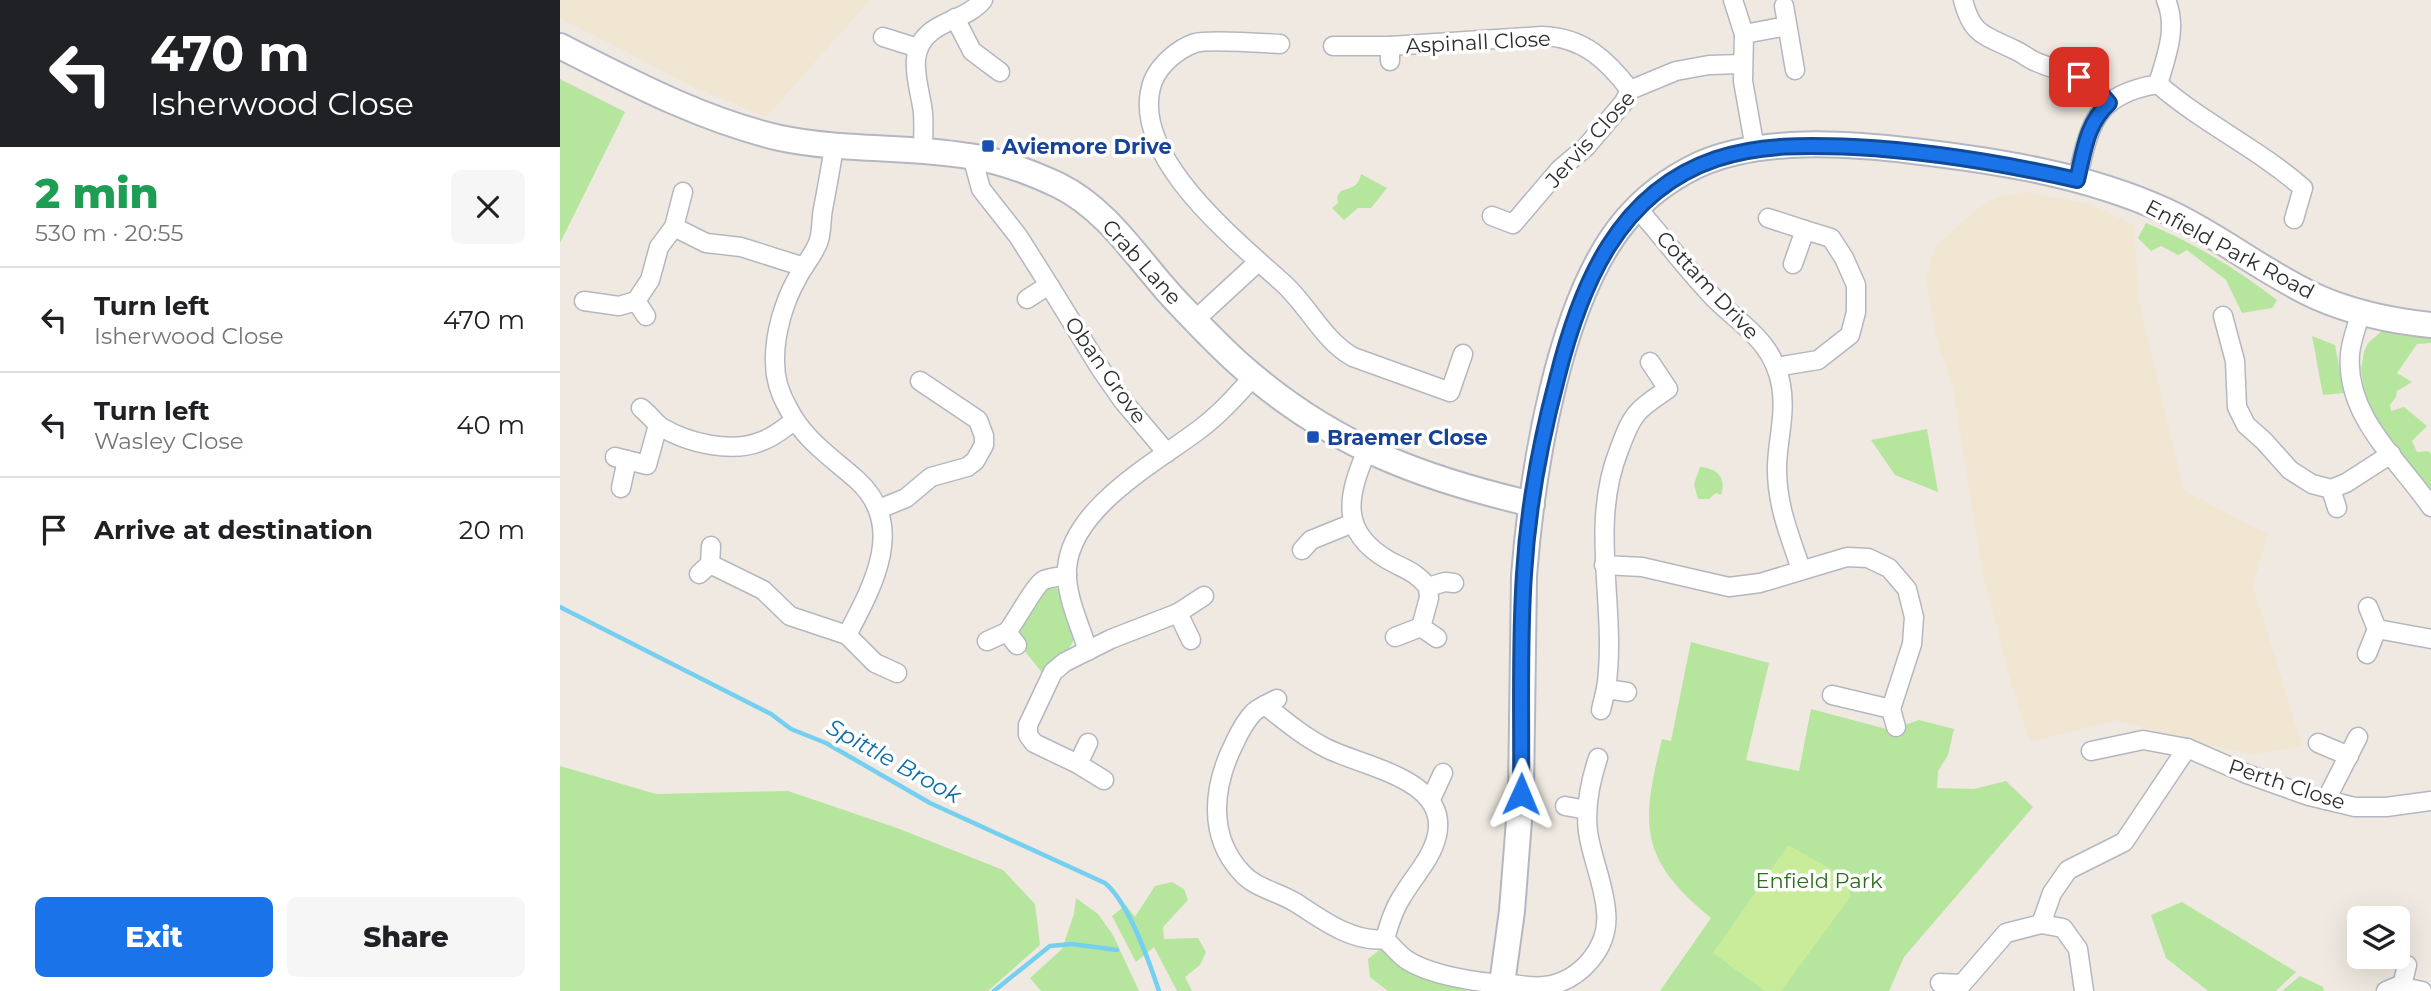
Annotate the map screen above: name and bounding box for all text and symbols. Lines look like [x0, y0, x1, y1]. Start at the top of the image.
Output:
text: 470 m [150, 24, 310, 83]
street label: Aspinall Close [1405, 26, 1551, 58]
icon: left [35, 28, 126, 119]
pin [2049, 47, 2109, 107]
icon: arrive [2060, 58, 2098, 96]
text: Isherwood Close [150, 84, 414, 123]
street label: Jervis Close [1539, 86, 1640, 193]
place label: Aviemore Drive [1001, 134, 1172, 159]
marker: Aviemore Drive [980, 138, 996, 154]
text: 2 min [35, 167, 159, 219]
button: close [451, 170, 525, 244]
street label: Enfield Park Road [2141, 194, 2319, 304]
street label: Crab Lane [1097, 214, 1187, 310]
text: 530 m · 20:55 [35, 219, 183, 247]
street label: Cottam Drive [1651, 226, 1765, 344]
text: Turn left [94, 290, 210, 322]
icon: left [35, 301, 73, 339]
text: 470 m [443, 304, 525, 336]
street label: Oban Grove [1060, 312, 1152, 428]
text: Isherwood Close [94, 322, 284, 350]
text: Turn left [94, 395, 210, 427]
icon: left [35, 406, 73, 444]
text: 40 m [456, 409, 525, 441]
place label: Braemer Close [1327, 425, 1488, 450]
text: Wasley Close [94, 427, 244, 455]
marker: Braemer Close [1305, 429, 1321, 445]
icon: arrive [35, 511, 73, 549]
text: Arrive at destination [94, 514, 373, 546]
text: 20 m [459, 514, 525, 546]
water label: Spittle Brook [822, 713, 967, 810]
street label: Perth Close [2226, 753, 2348, 815]
position arrow [1484, 757, 1558, 831]
park label: Enfield Park [1755, 868, 1883, 893]
button: Exit [35, 897, 273, 977]
button: Share [287, 897, 525, 977]
map controls [2347, 906, 2410, 969]
button: layers [2347, 906, 2410, 969]

